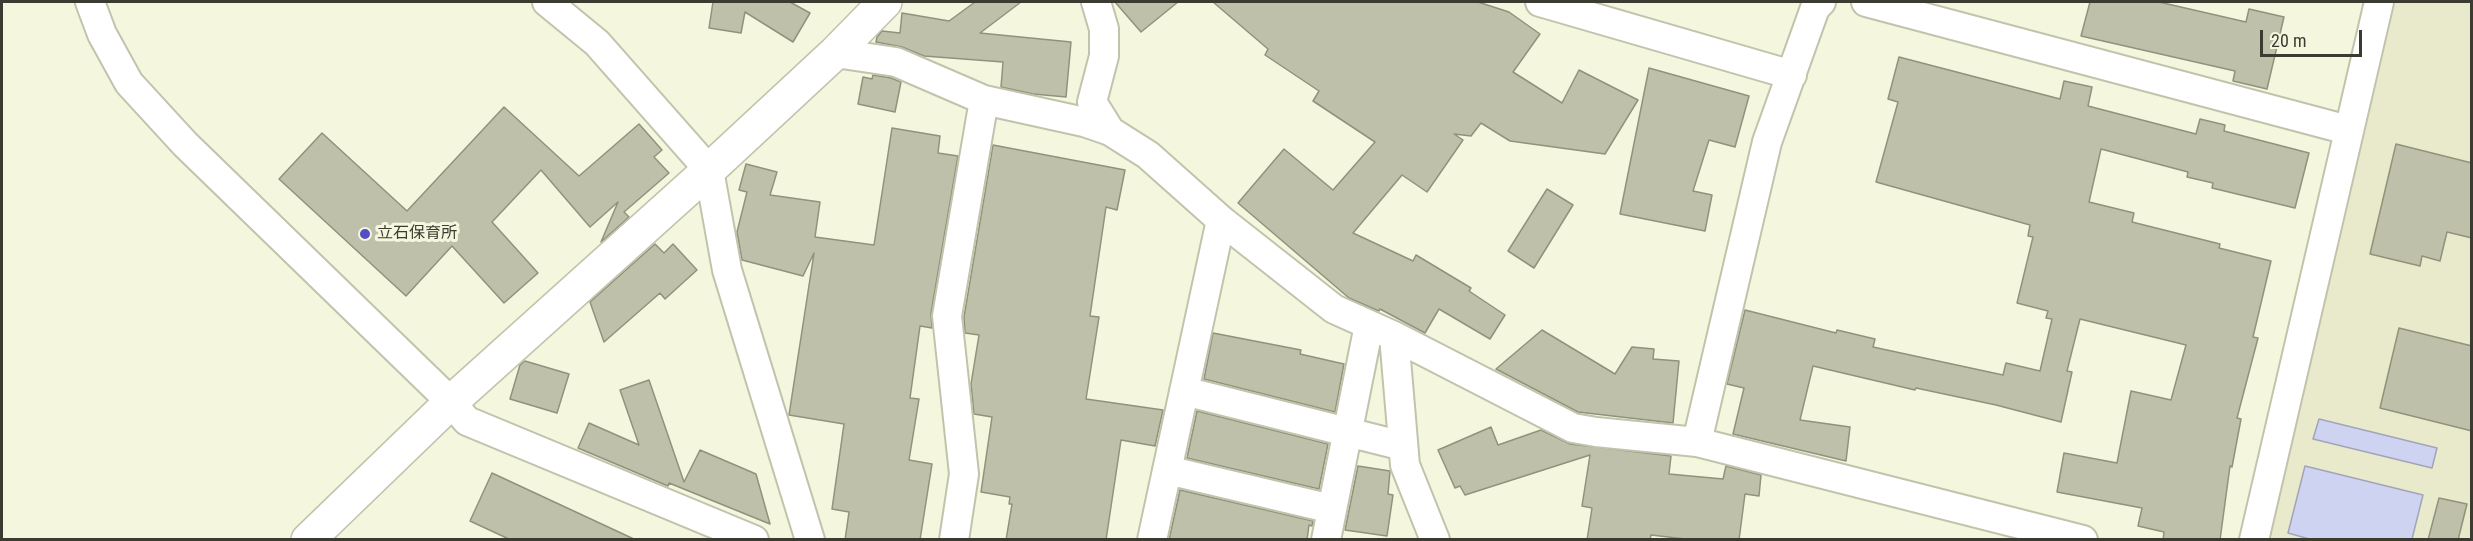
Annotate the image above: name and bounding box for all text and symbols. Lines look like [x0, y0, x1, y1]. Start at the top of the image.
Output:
scale bar [2263, 18, 2365, 56]
text: 20 m [2271, 30, 2306, 51]
place label: 立石保育所 [377, 224, 457, 244]
marker: 立石保育所 [358, 227, 372, 241]

